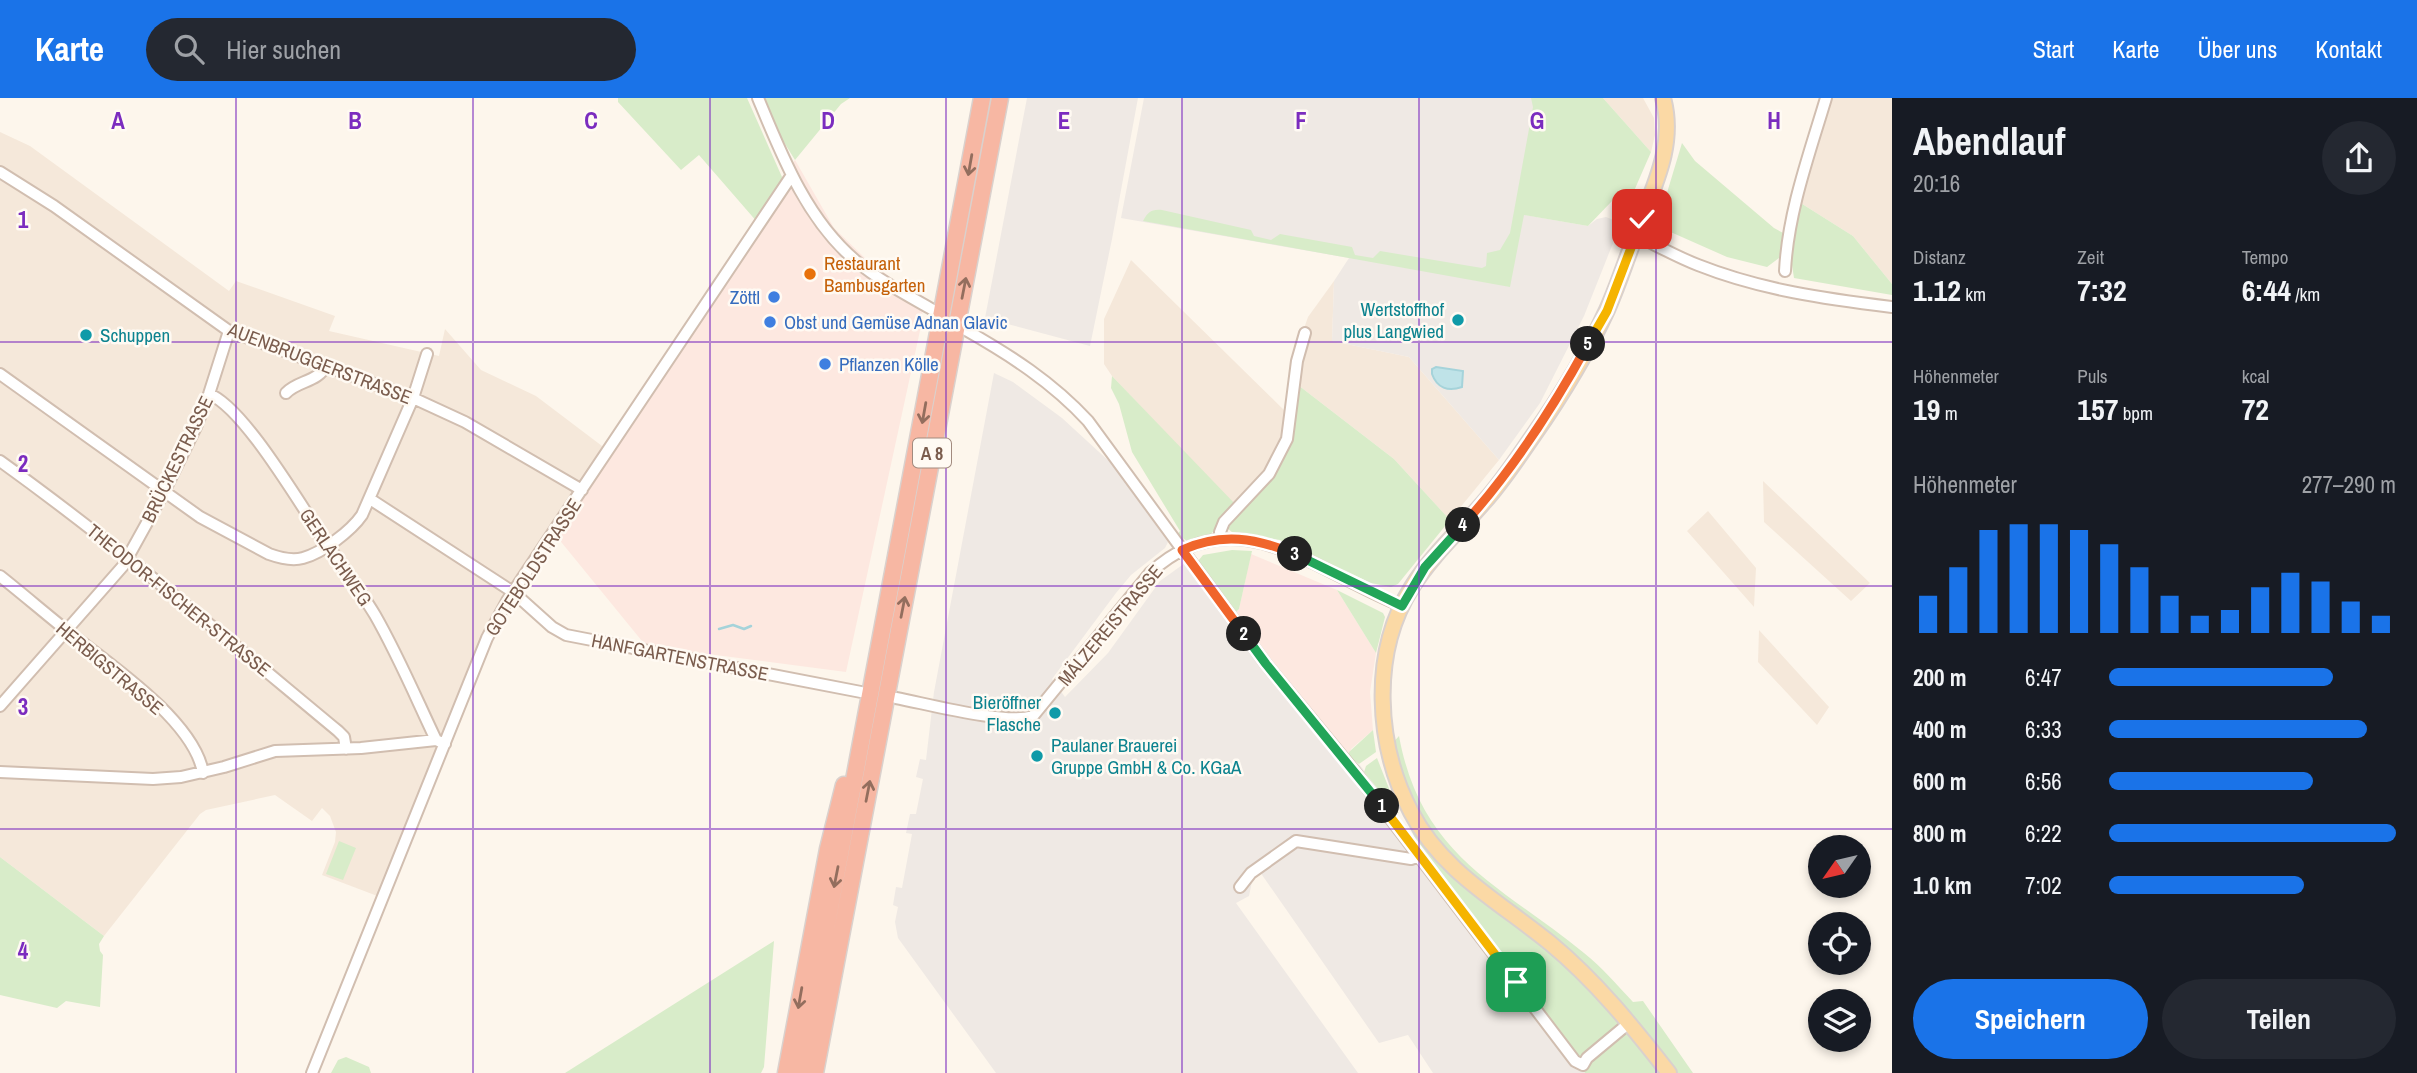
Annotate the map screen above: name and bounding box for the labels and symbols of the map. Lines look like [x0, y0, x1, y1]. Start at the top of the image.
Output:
text: A [111, 105, 125, 136]
text: B [348, 105, 362, 136]
text: C [584, 105, 598, 136]
text: D [821, 105, 835, 136]
text: E [1058, 105, 1070, 136]
text: F [1295, 105, 1307, 136]
text: G [1530, 105, 1544, 136]
text: H [1767, 105, 1781, 136]
one-way arrow [962, 153, 976, 176]
pin [1612, 189, 1672, 249]
text: 1 [18, 204, 29, 235]
place label: Restaurant Bambusgarten [824, 250, 925, 298]
marker: Restaurant Bambusgarten [802, 266, 818, 282]
one-way arrow [958, 277, 971, 300]
place label: Zöttl [730, 284, 760, 310]
marker: Zöttl [766, 289, 782, 305]
place label: Wertstoffhof plus Langwied [1344, 296, 1445, 344]
place label: Obst und Gemüse Adnan Glavic [784, 309, 1008, 335]
marker: Wertstoffhof plus Langwied [1450, 312, 1466, 328]
marker: Obst und Gemüse Adnan Glavic [762, 314, 778, 330]
street label: AUENBRUGGERSTRASSE [223, 316, 416, 410]
place label: Schuppen [100, 322, 170, 348]
marker: Schuppen [78, 327, 94, 343]
pin: 5 [1570, 327, 1606, 362]
place label: Pflanzen Kölle [839, 351, 939, 377]
marker: Pflanzen Kölle [817, 356, 833, 372]
street label: BRÜCKESTRASSE [135, 391, 219, 527]
one-way arrow [917, 401, 930, 424]
road number: A 8 [913, 438, 951, 468]
text: 2 [18, 448, 28, 479]
street label: GOTEBOLDSTRASSE [479, 493, 587, 641]
street label: GERLACHWEG [294, 503, 378, 611]
pin: 4 [1446, 508, 1480, 542]
street label: THEODOR-FISCHER-STRASSE [82, 518, 276, 682]
pin: 3 [1278, 536, 1312, 572]
street label: MÄLZEREISTRASSE [1052, 559, 1168, 691]
one-way arrow [896, 597, 910, 619]
street label: HERBIGSTRASSE [51, 615, 169, 721]
pin: 2 [1226, 616, 1262, 652]
street label: HANFGARTENSTRASSE [589, 627, 771, 687]
place label: Bieröffner Flasche [973, 689, 1042, 737]
text: 3 [18, 691, 28, 722]
marker: Bieröffner Flasche [1047, 705, 1063, 721]
place label: Paulaner Brauerei Gruppe GmbH & Co. KGaA [1051, 732, 1242, 780]
marker: Paulaner Brauerei Gruppe GmbH & Co. KGaA [1029, 748, 1045, 764]
one-way arrow [862, 780, 875, 803]
pin: 1 [1364, 788, 1400, 824]
north arrow [1808, 835, 1871, 898]
one-way arrow [829, 865, 842, 888]
text: 4 [18, 935, 29, 966]
pin [1486, 952, 1546, 1012]
one-way arrow [792, 986, 806, 1009]

